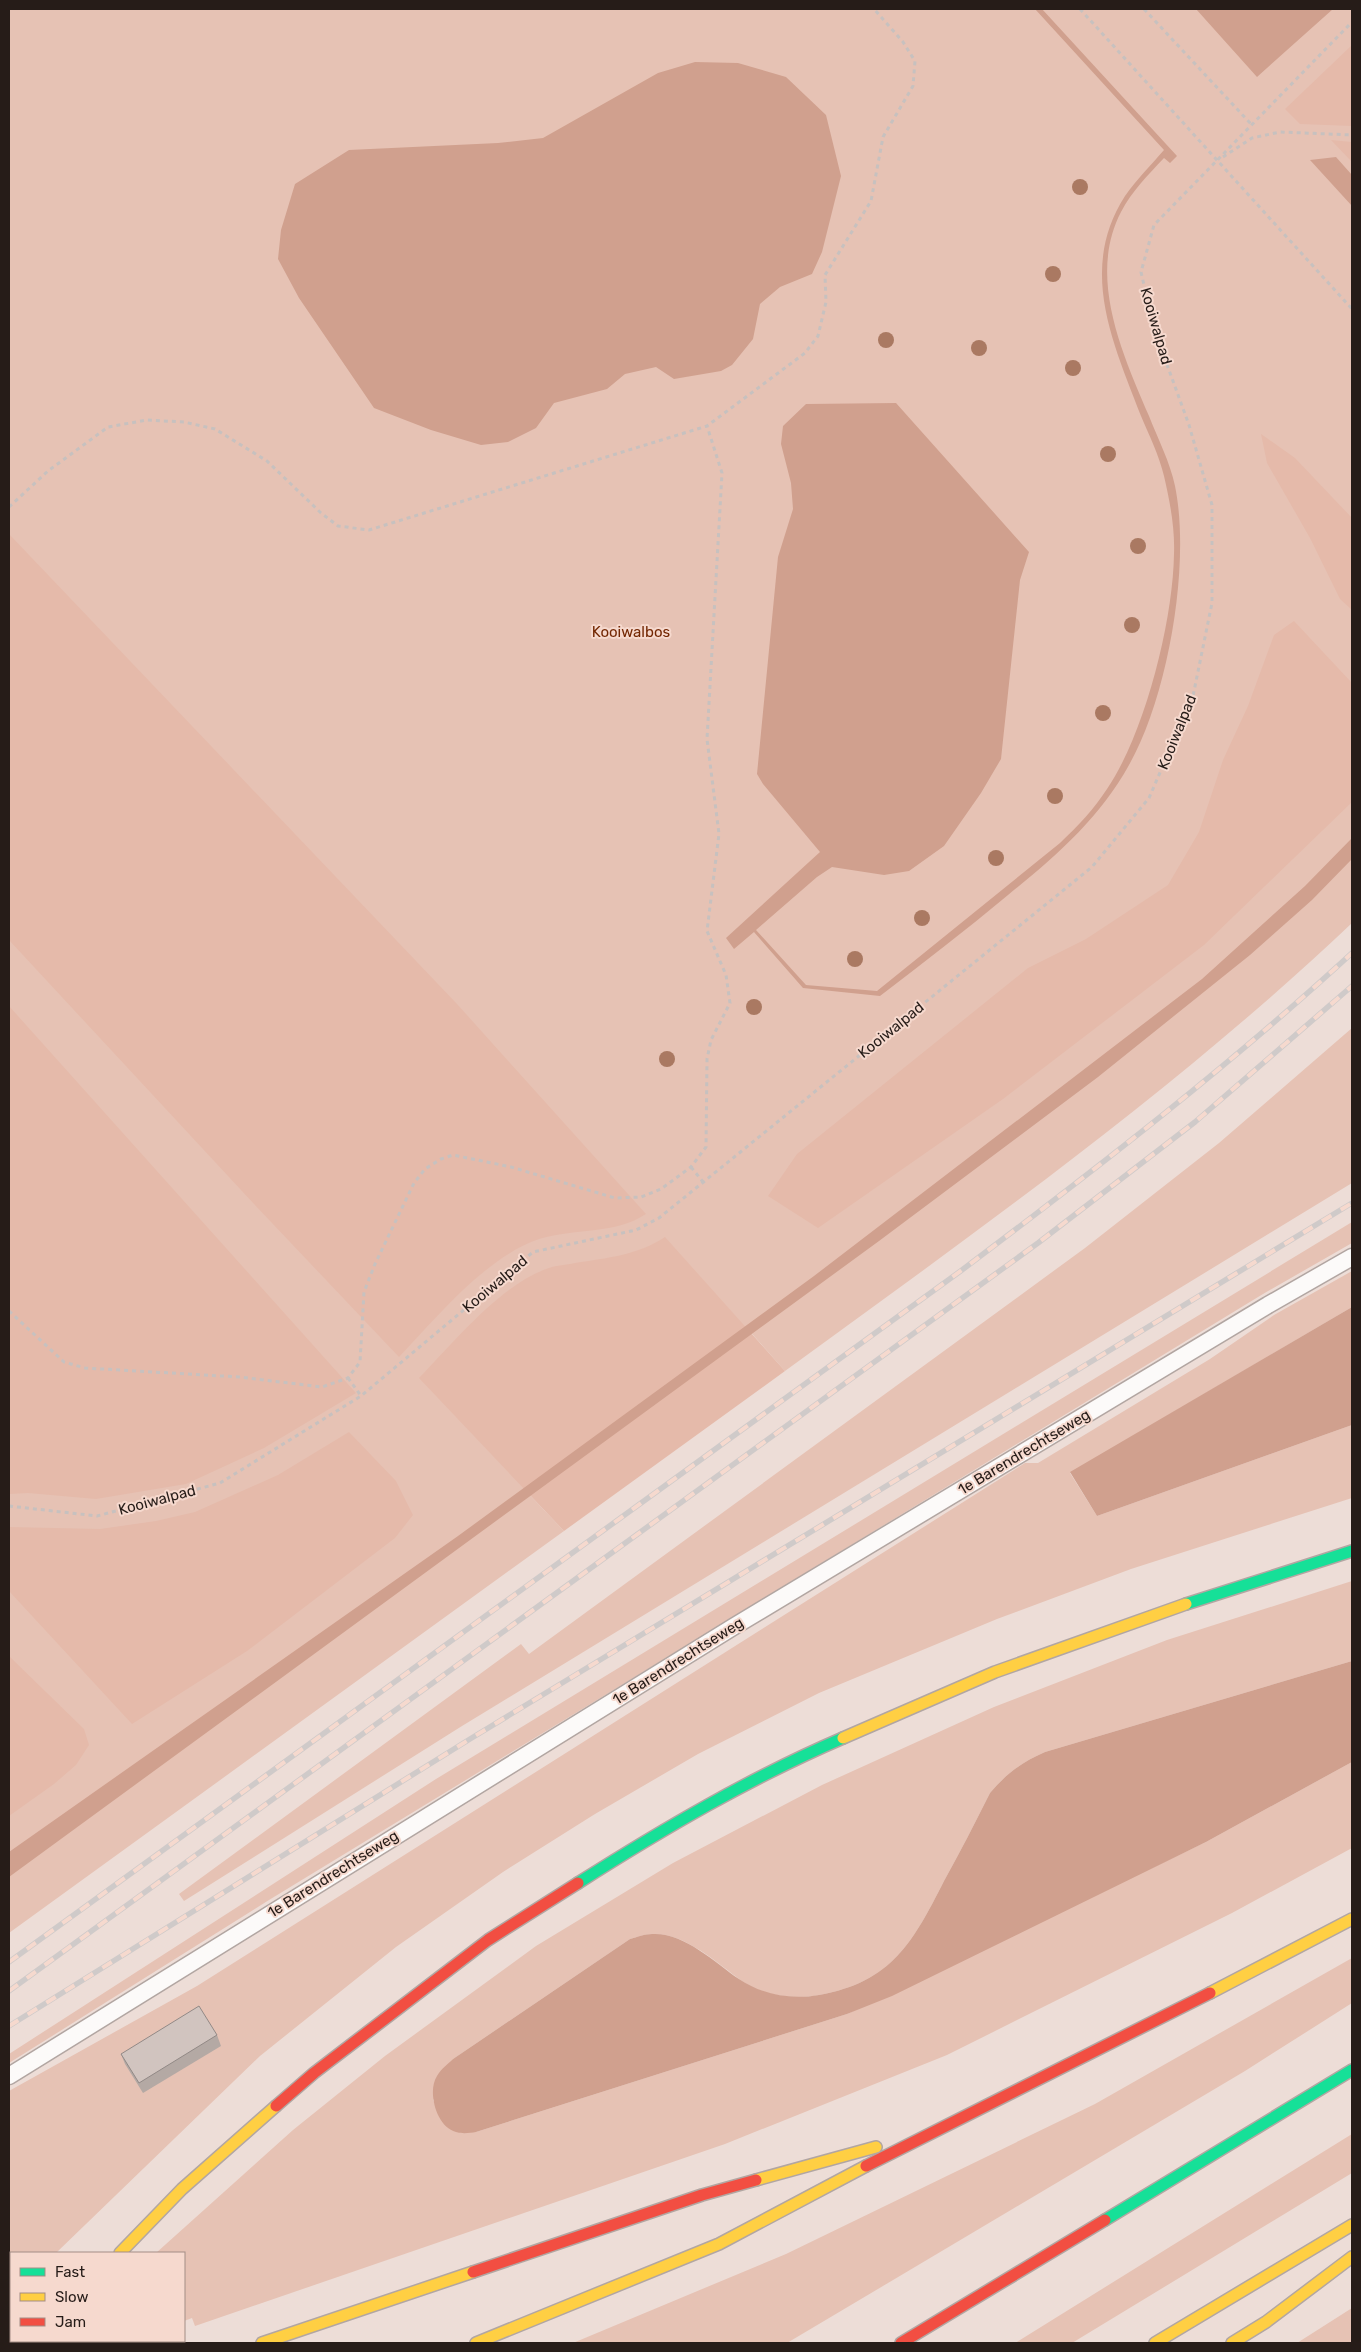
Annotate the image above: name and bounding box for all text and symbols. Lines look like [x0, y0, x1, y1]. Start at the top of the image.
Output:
street label: Kooiwalpad [1136, 285, 1176, 367]
park label: Kooiwalbos [592, 623, 671, 641]
street label: Kooiwalpad [1154, 692, 1200, 772]
street label: Kooiwalpad [855, 998, 927, 1062]
street label: Kooiwalpad [459, 1252, 531, 1316]
street label: 1e Barendrechtseweg [955, 1405, 1093, 1499]
street label: Kooiwalpad [116, 1481, 198, 1519]
street label: 1e Barendrechtseweg [609, 1613, 747, 1709]
street label: 1e Barendrechtseweg [264, 1826, 402, 1922]
legend [10, 2252, 185, 2342]
text: Fast [55, 2263, 85, 2281]
text: Slow [55, 2288, 88, 2306]
text: Jam [55, 2313, 86, 2331]

